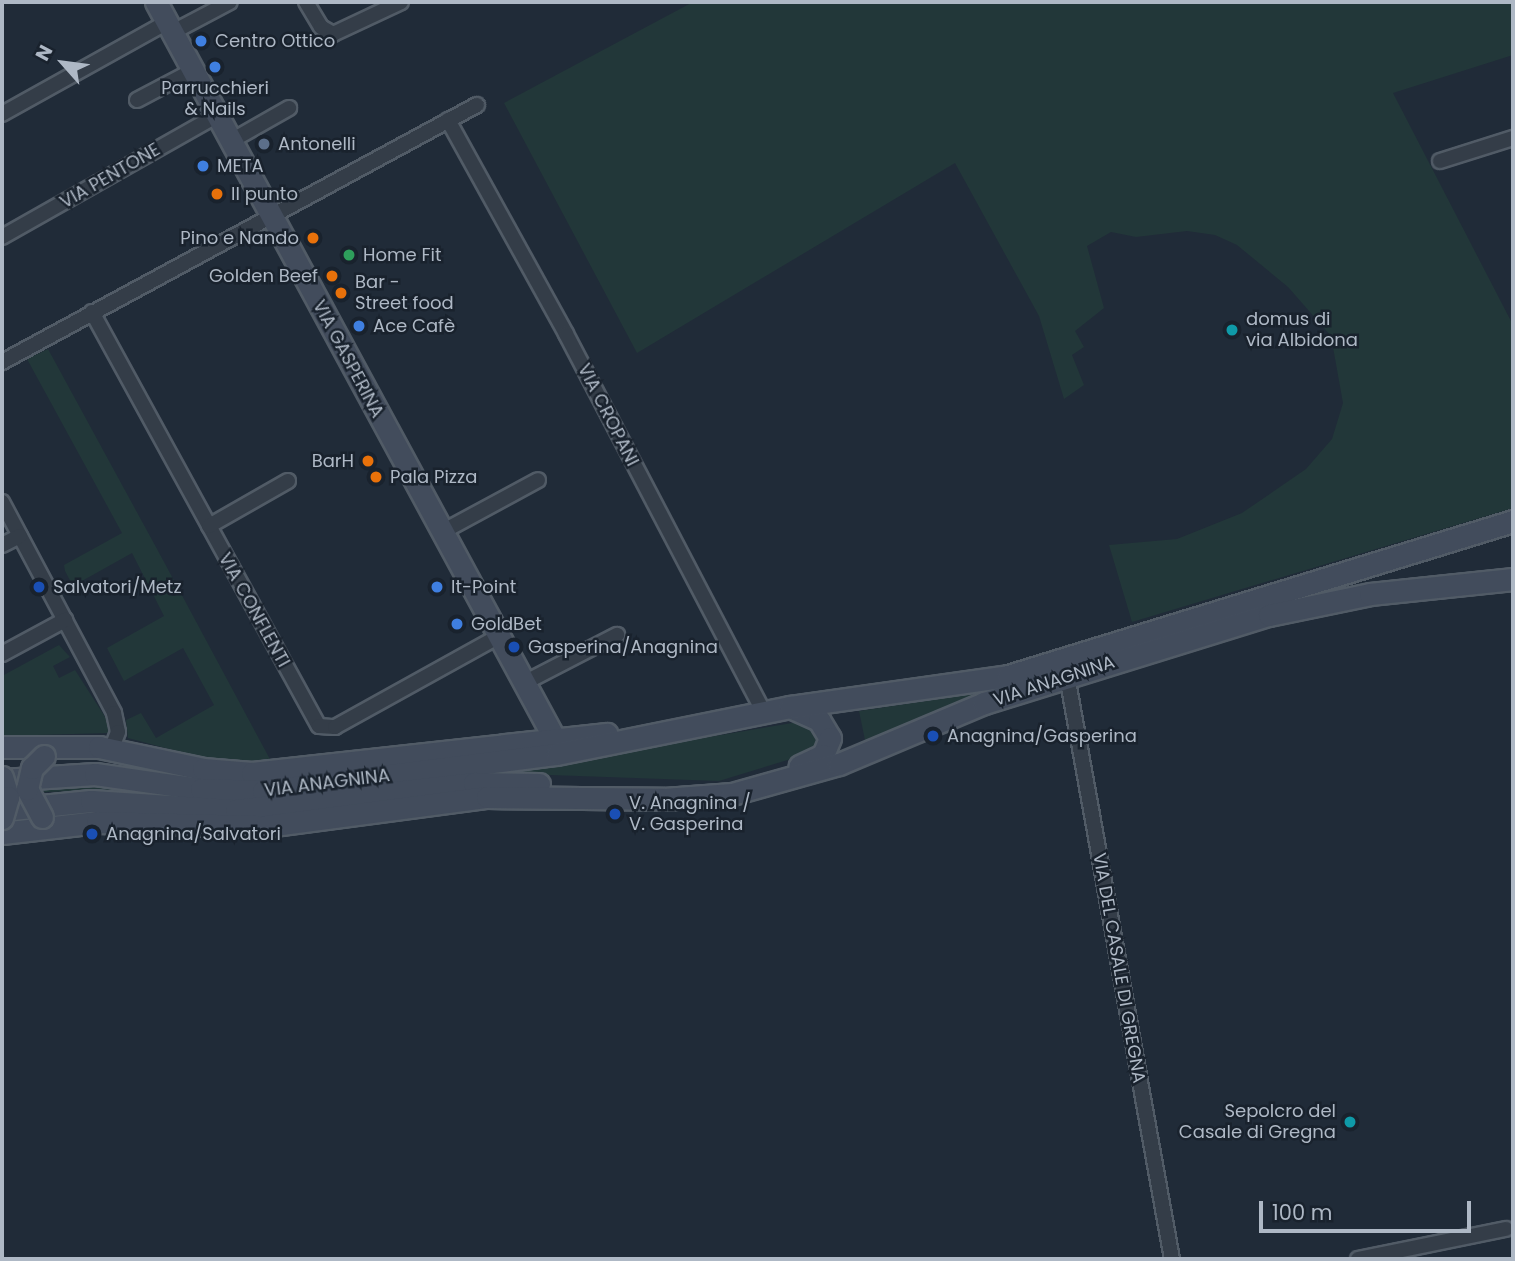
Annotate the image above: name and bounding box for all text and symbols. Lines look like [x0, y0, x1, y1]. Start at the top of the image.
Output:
north arrow [28, 28, 98, 98]
place label: Centro Ottico [215, 30, 335, 52]
marker: Centro Ottico [193, 33, 209, 49]
text: N [29, 40, 59, 66]
marker: Parrucchieri & Nails [207, 59, 223, 75]
place label: Parrucchieri & Nails [161, 78, 269, 120]
place label: Antonelli [278, 133, 356, 155]
marker: Antonelli [256, 136, 272, 152]
street label: VIA PENTONE [56, 139, 164, 213]
place label: META [217, 155, 264, 177]
marker: META [195, 158, 211, 174]
place label: Il punto [231, 183, 298, 205]
marker: Il punto [209, 186, 225, 202]
place label: Pino e Nando [180, 227, 299, 249]
marker: Pino e Nando [305, 230, 321, 246]
place label: Home Fit [363, 244, 442, 266]
marker: Home Fit [341, 247, 357, 263]
place label: Golden Beef [209, 265, 318, 287]
marker: Golden Beef [324, 268, 340, 284]
place label: Bar - Street food [355, 272, 454, 314]
marker: Bar - Street food [333, 285, 349, 301]
street label: VIA GASPERINA [308, 297, 388, 421]
place label: domus di via Albidona [1246, 309, 1358, 352]
place label: Ace Cafè [373, 315, 455, 337]
marker: Ace Cafè [351, 318, 367, 334]
marker: domus di via Albidona [1224, 322, 1240, 338]
street label: VIA CROPANI [573, 360, 643, 470]
place label: BarH [312, 450, 354, 472]
marker: BarH [360, 453, 376, 469]
place label: Pala Pizza [390, 466, 477, 488]
marker: Pala Pizza [368, 469, 384, 485]
street label: VIA CONFLENTI [214, 549, 294, 671]
place label: Salvatori/Metz [53, 576, 182, 598]
place label: It-Point [451, 576, 516, 598]
marker: Salvatori/Metz [31, 579, 47, 595]
marker: It-Point [429, 579, 445, 595]
place label: GoldBet [471, 613, 542, 635]
marker: GoldBet [449, 616, 465, 632]
place label: Gasperina/Anagnina [528, 636, 718, 658]
marker: Gasperina/Anagnina [506, 639, 522, 655]
street label: VIA ANAGNINA [991, 651, 1117, 711]
place label: Anagnina/Gasperina [947, 725, 1137, 747]
marker: Anagnina/Gasperina [925, 728, 941, 744]
street label: VIA ANAGNINA [263, 765, 391, 801]
place label: V. Anagnina / V. Gasperina [629, 793, 751, 836]
marker: V. Anagnina / V. Gasperina [607, 806, 623, 822]
place label: Anagnina/Salvatori [106, 823, 281, 845]
marker: Anagnina/Salvatori [84, 826, 100, 842]
street label: VIA DEL CASALE DI GREGNA [1088, 851, 1150, 1085]
place label: Sepolcro del Casale di Gregna [1179, 1101, 1336, 1144]
marker: Sepolcro del Casale di Gregna [1342, 1114, 1358, 1130]
scale bar [1263, 1188, 1475, 1232]
text: 100 m [1272, 1198, 1332, 1227]

